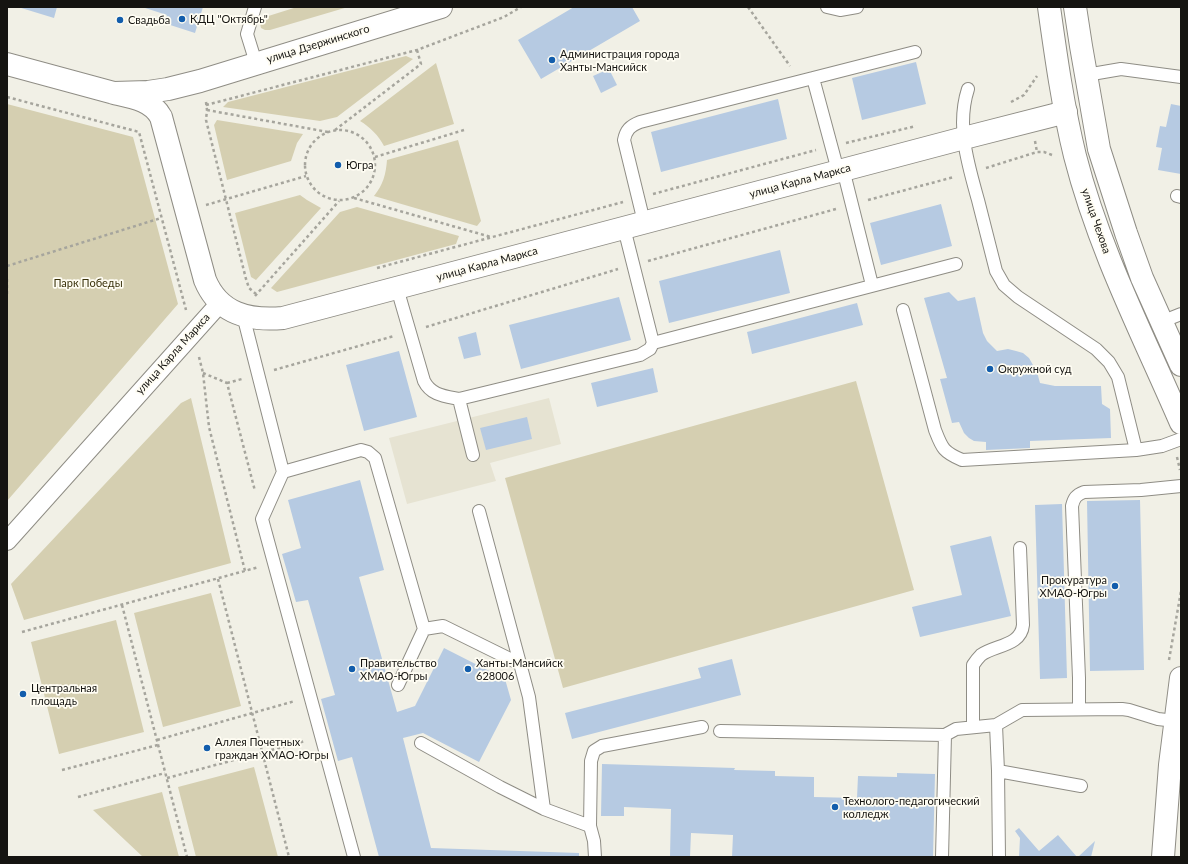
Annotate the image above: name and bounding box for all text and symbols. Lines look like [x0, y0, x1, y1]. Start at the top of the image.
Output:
place label: КДЦ "Октябрь" [190, 12, 268, 26]
place label: Cвадьба [128, 13, 170, 27]
marker: КДЦ "Октябрь" [177, 14, 187, 24]
marker: Cвадьба [115, 15, 125, 25]
street label: улица Дзержинского [265, 22, 371, 66]
place label: Администрация города Ханты-Мансийск [560, 47, 680, 73]
marker: Администрация города Ханты-Мансийск [547, 55, 557, 65]
place label: Югра [346, 158, 374, 172]
marker: Югра [333, 160, 343, 170]
street label: улица Карла Маркса [748, 161, 852, 201]
street label: улица Чехова [1079, 187, 1113, 255]
street label: улица Карла Маркса [435, 244, 539, 284]
park label: Парк Победы [53, 276, 123, 290]
street label: улица Карла Маркса [133, 311, 213, 397]
place label: Окружной суд [998, 362, 1072, 376]
marker: Окружной суд [985, 364, 995, 374]
place label: Прокуратура ХМАО-Югры [1040, 573, 1107, 599]
marker: Прокуратура ХМАО-Югры [1110, 581, 1120, 591]
place label: Правительство ХМАО-Югры [360, 656, 437, 682]
place label: Ханты-Мансийск 628006 [476, 656, 563, 682]
marker: Правительство ХМАО-Югры [347, 664, 357, 674]
marker: Ханты-Мансийск 628006 [463, 664, 473, 674]
place label: Центральная площадь [31, 681, 97, 707]
marker: Центральная площадь [18, 689, 28, 699]
place label: Аллея Почетных граждан ХМАО-Югры [215, 735, 329, 761]
marker: Аллея Почетных граждан ХМАО-Югры [202, 743, 212, 753]
place label: Технолого-педагогический колледж [843, 794, 980, 820]
marker: Технолого-педагогический колледж [830, 802, 840, 812]

